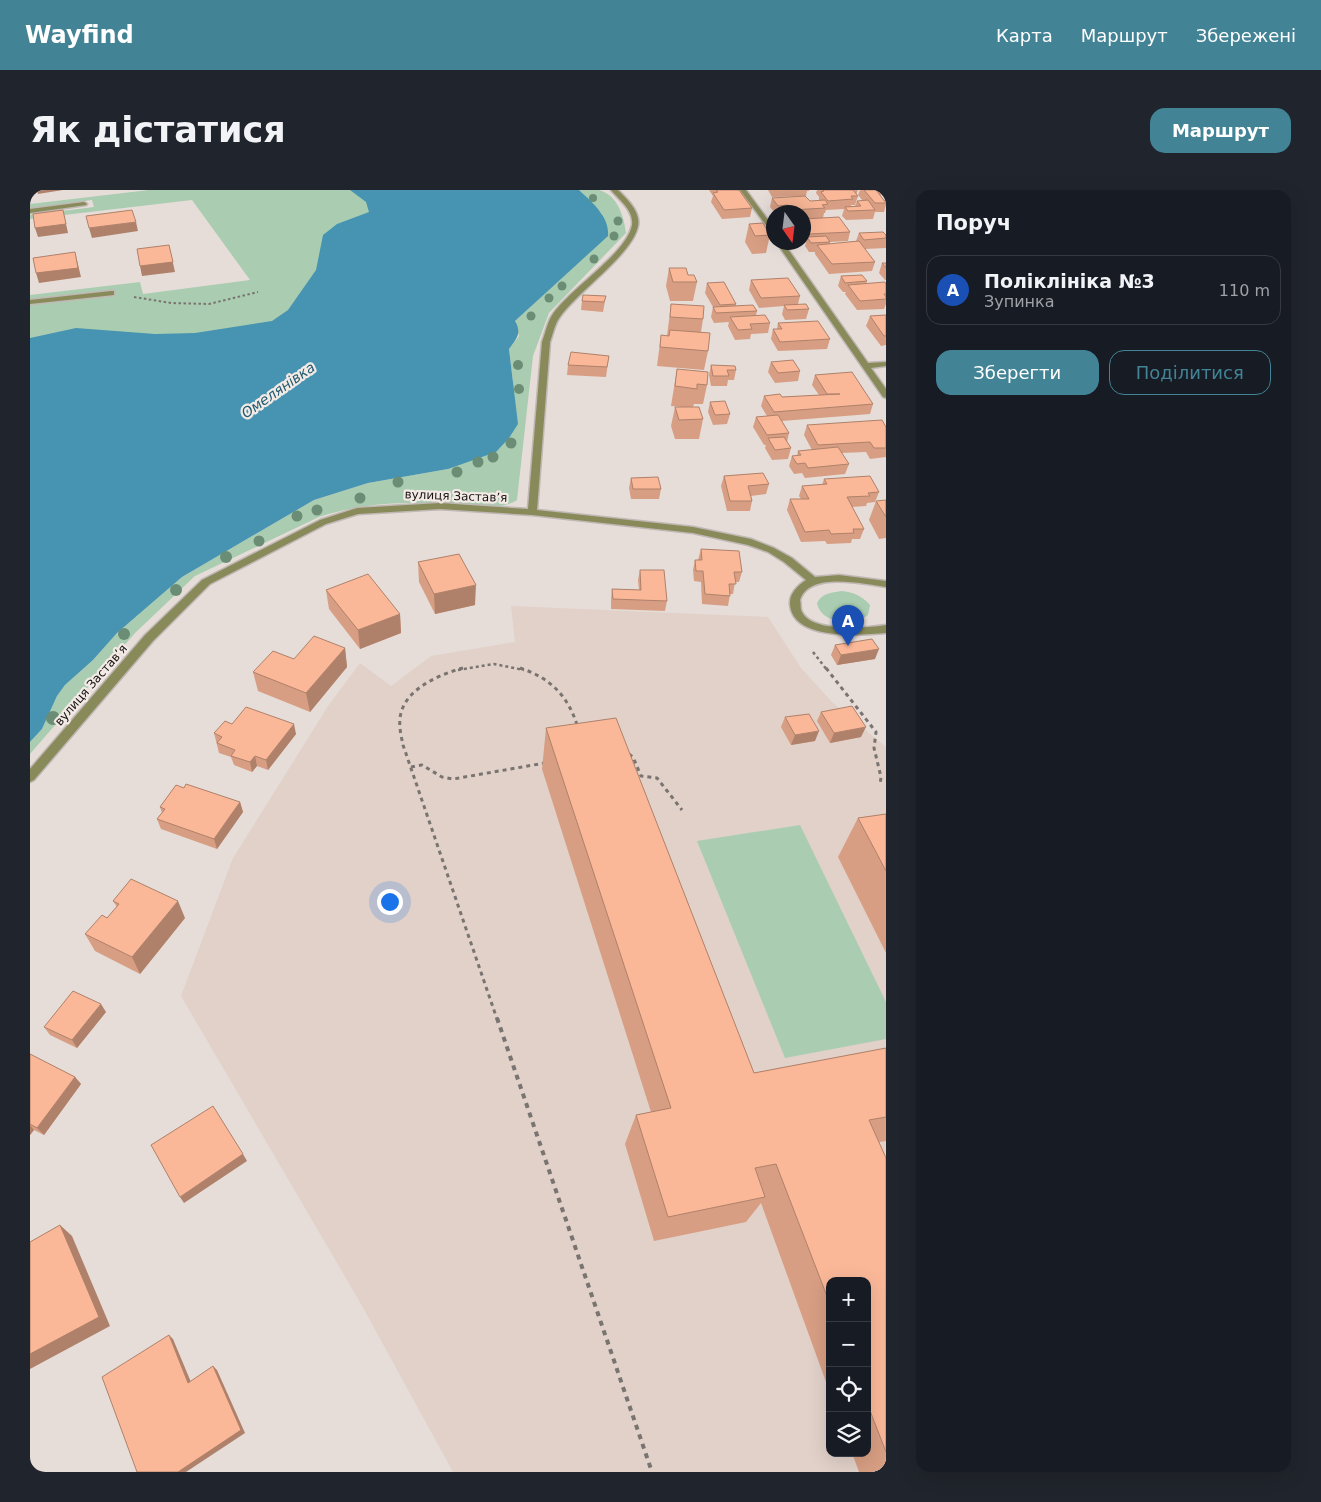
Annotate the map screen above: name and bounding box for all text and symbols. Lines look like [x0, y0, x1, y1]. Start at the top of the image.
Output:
text: Wayfind [25, 21, 134, 49]
text: Карта [996, 25, 1053, 46]
text: Маршрут [1081, 25, 1168, 46]
text: Збережені [1196, 25, 1296, 46]
button: Маршрут [1150, 108, 1291, 153]
text: Як дістатися [30, 110, 286, 150]
north arrow [766, 205, 811, 250]
text: Поруч [936, 211, 1011, 235]
text: Поліклініка №3 [984, 270, 1155, 292]
text: A [947, 281, 959, 300]
text: 110 m [1219, 281, 1270, 300]
text: Зупинка [984, 292, 1055, 311]
button: Зберегти [936, 350, 1099, 395]
button: Поділитися [1109, 350, 1271, 395]
water label: Омелянівка [238, 359, 318, 421]
street label: вулиця Заставʼя [404, 487, 508, 505]
pin: A [832, 605, 864, 646]
street label: вулиця Заставʼя [52, 642, 130, 728]
your location [377, 889, 403, 915]
map controls [826, 1277, 871, 1457]
button: + [826, 1277, 871, 1322]
button: − [826, 1322, 871, 1367]
button: locate [826, 1367, 871, 1412]
button: layers [826, 1412, 871, 1457]

